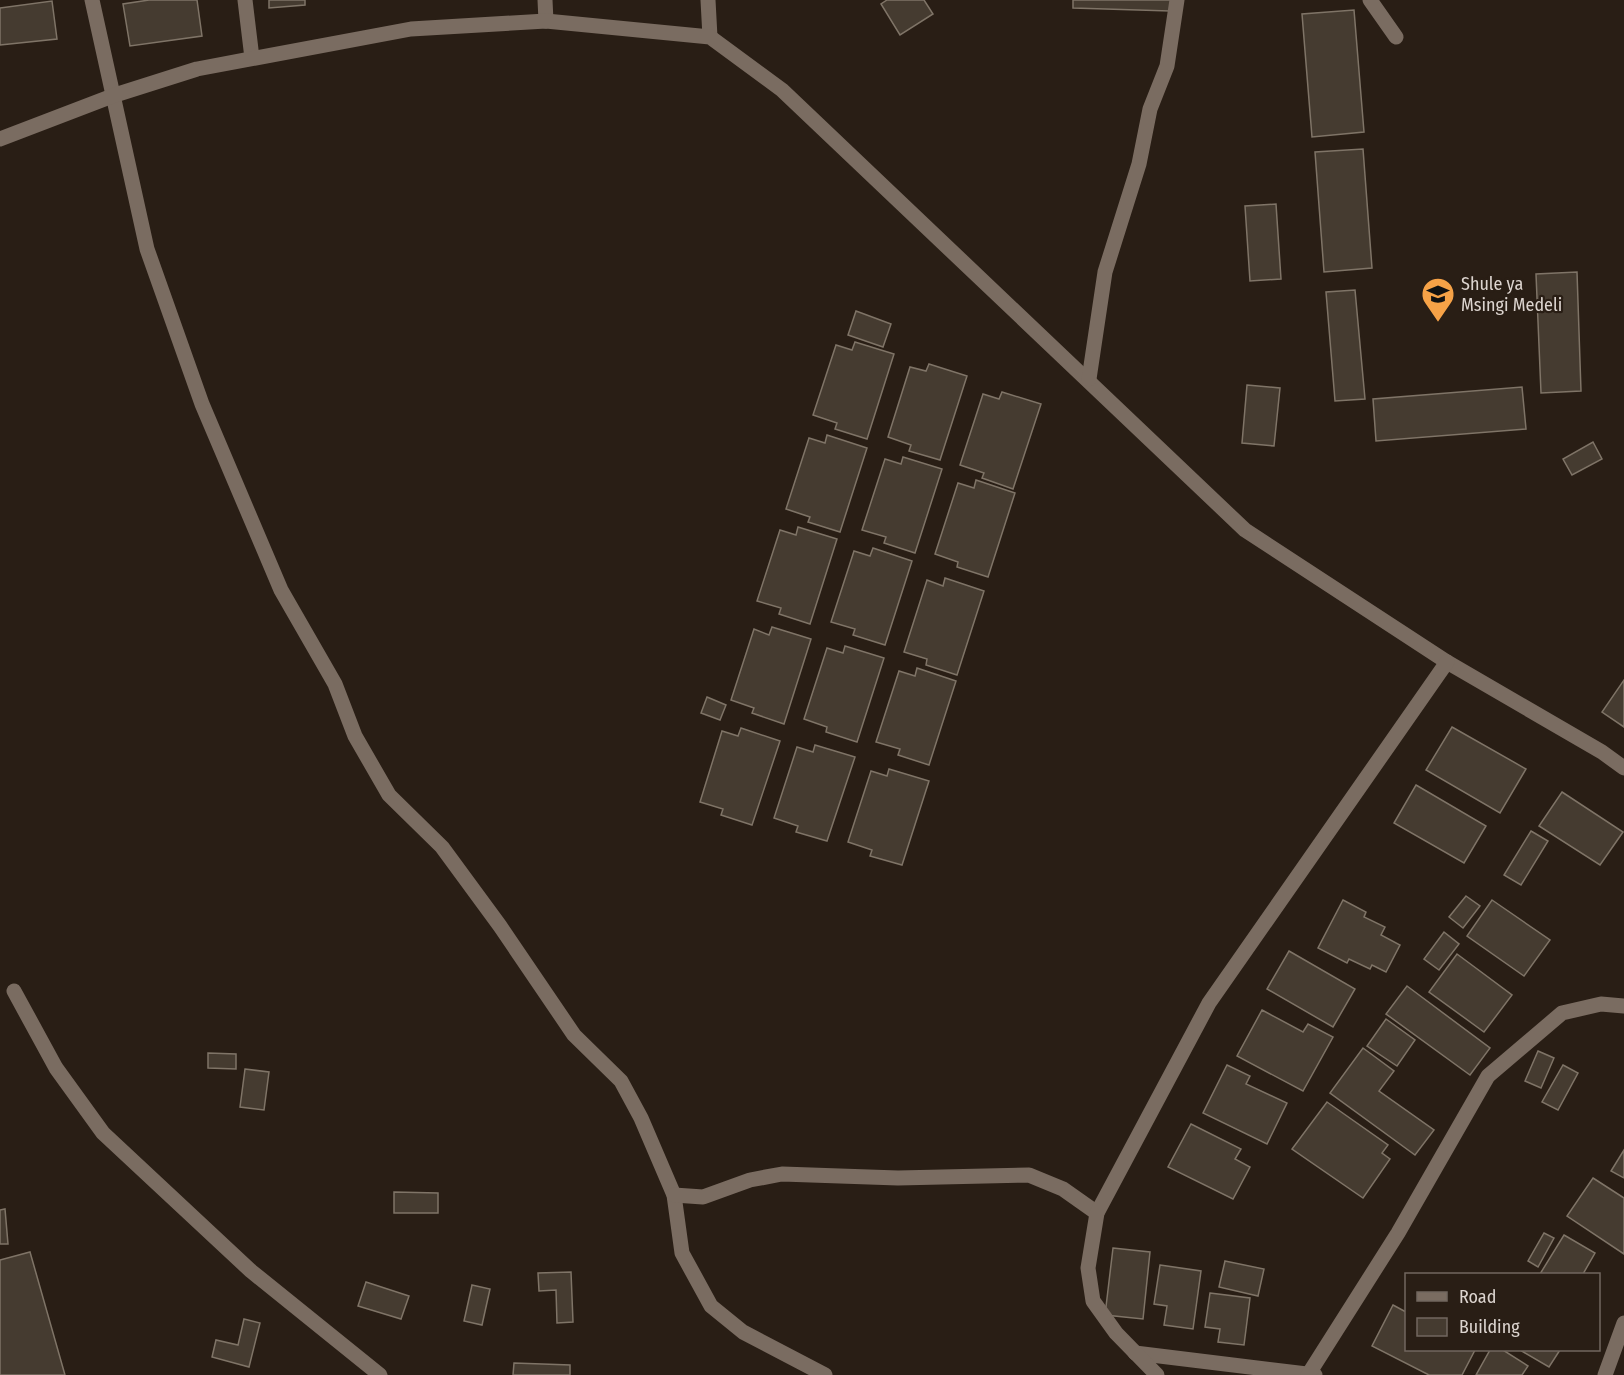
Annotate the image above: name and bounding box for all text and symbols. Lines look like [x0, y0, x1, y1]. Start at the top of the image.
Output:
place label: Shule ya Msingi Medeli [1461, 273, 1562, 316]
school or university icon: Shule ya Msingi Medeli [1420, 276, 1456, 323]
legend [1405, 1273, 1600, 1351]
text: Road [1459, 1286, 1496, 1308]
text: Building [1459, 1316, 1520, 1338]

